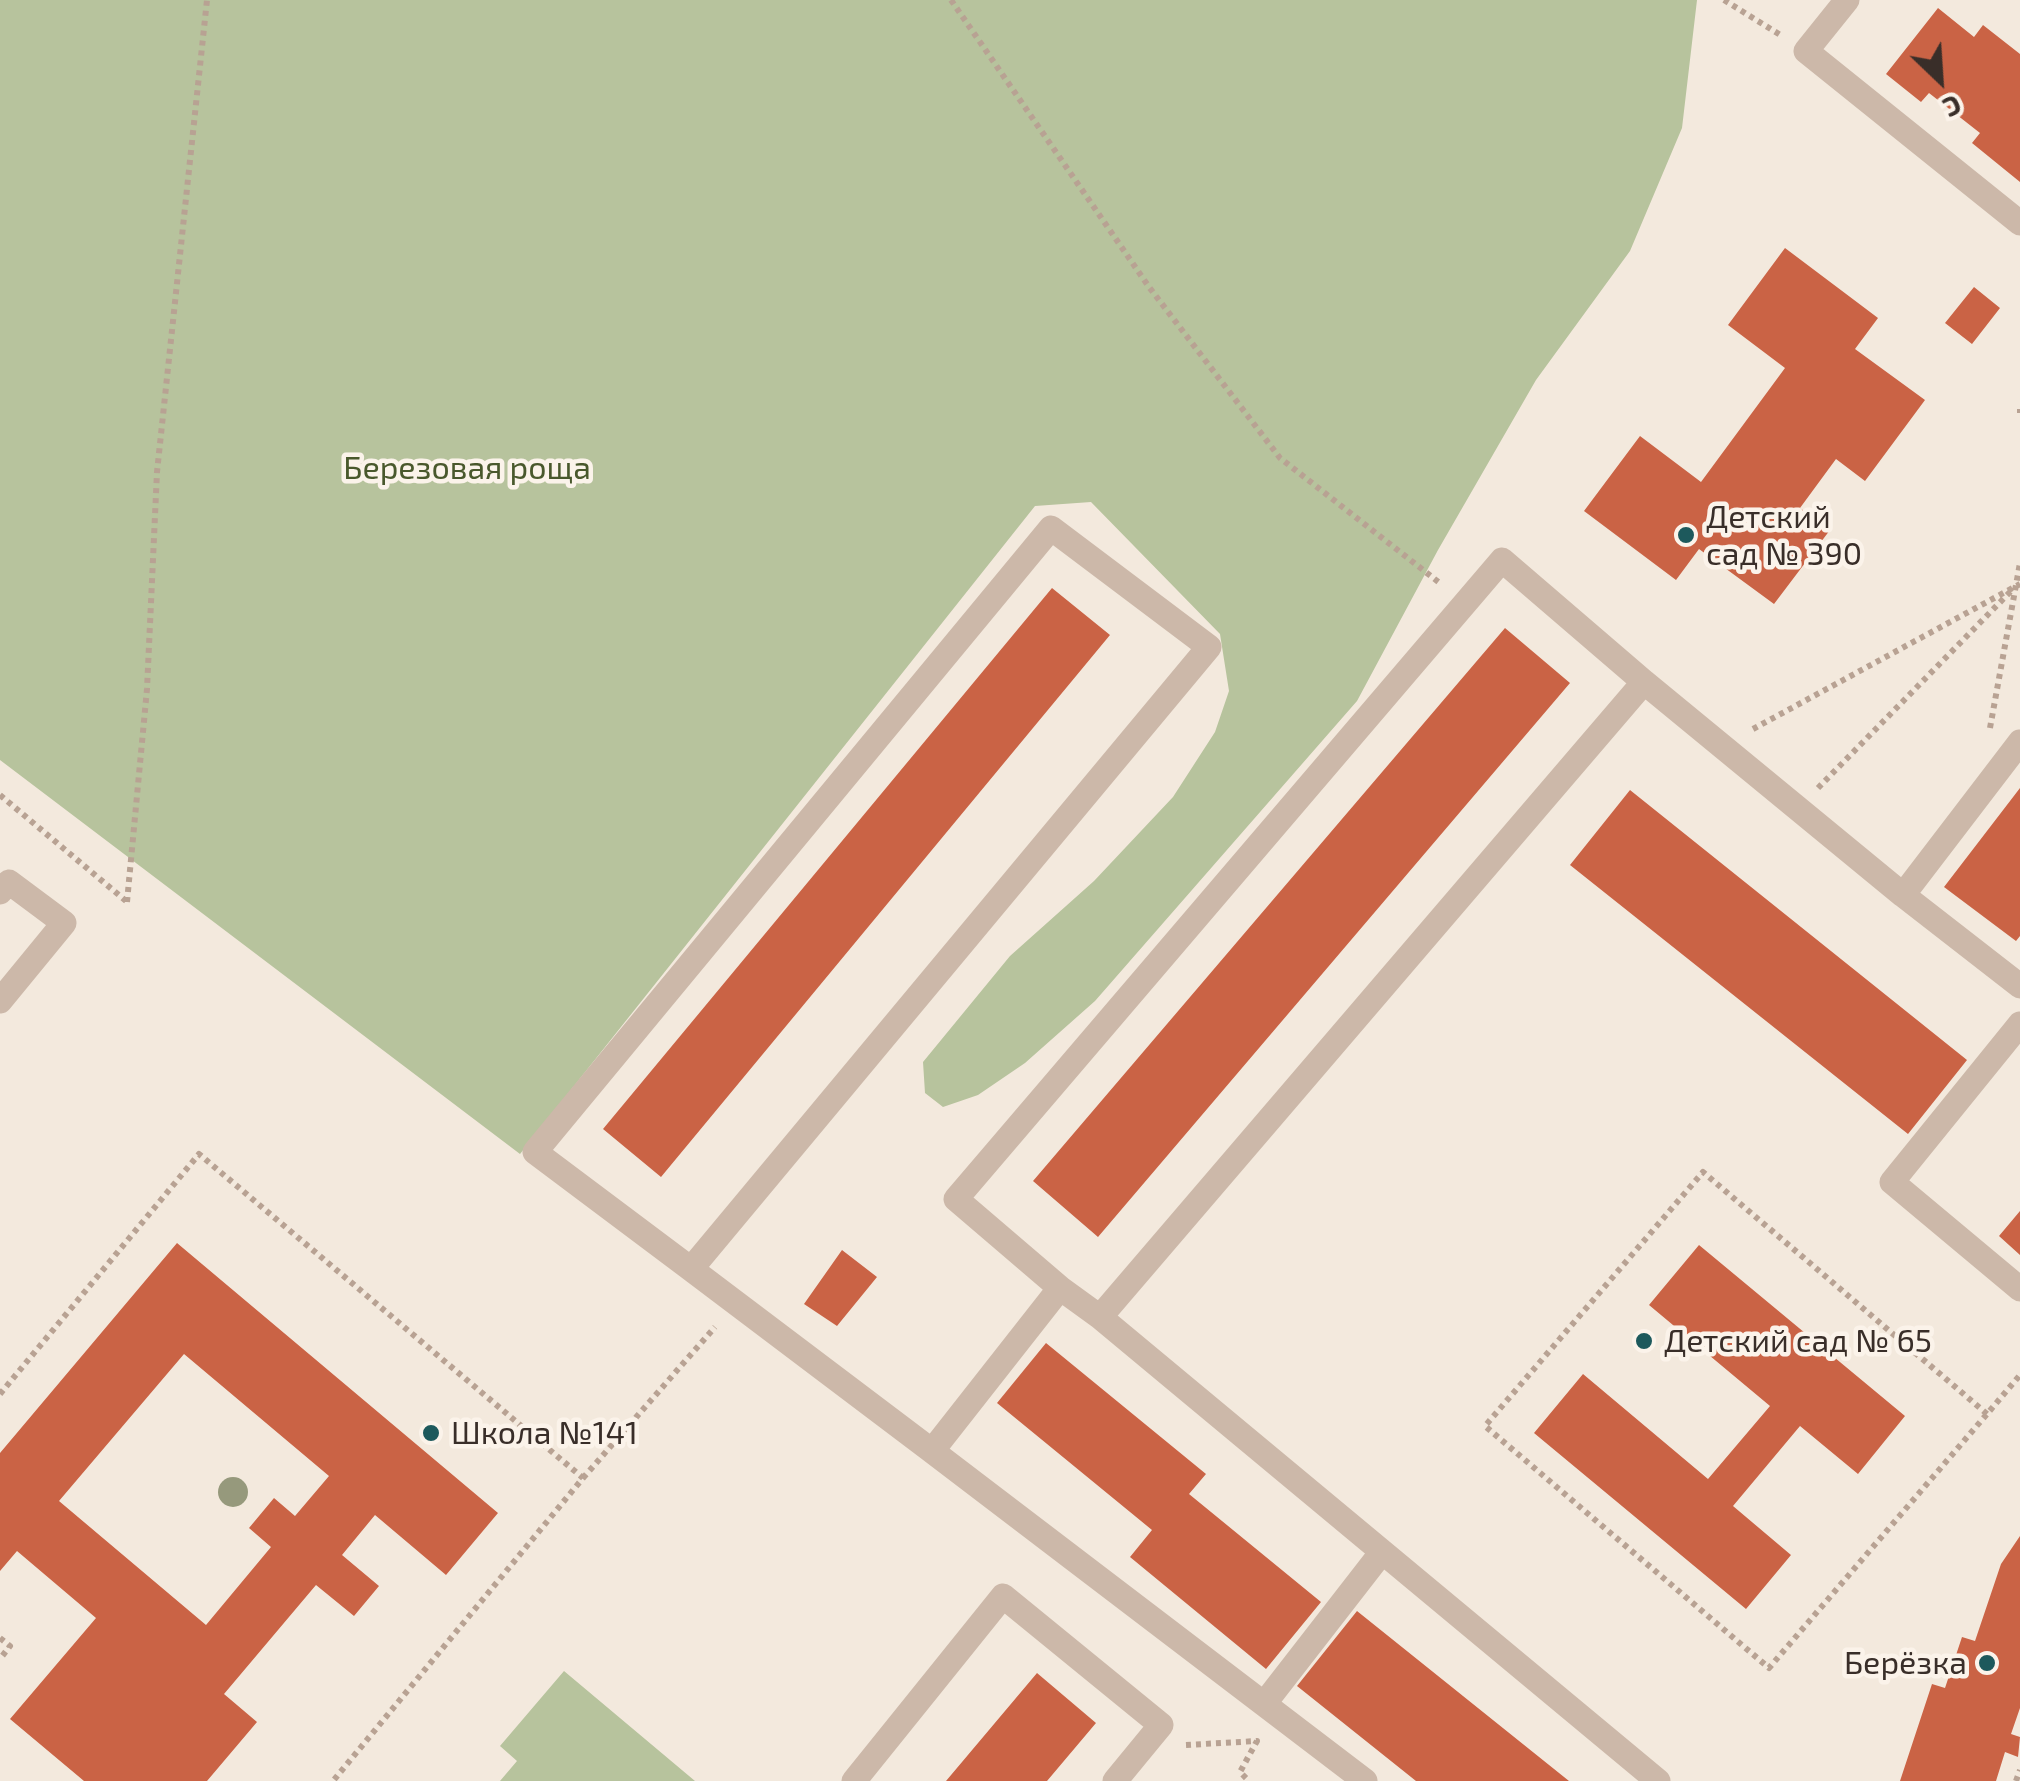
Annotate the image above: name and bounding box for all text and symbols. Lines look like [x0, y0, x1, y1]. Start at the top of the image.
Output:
north arrow [1890, 30, 1990, 130]
text: С [1938, 88, 1967, 126]
park label: Березовая роща [343, 449, 591, 487]
place label: Детский сад № 390 [1706, 498, 1862, 573]
marker: Детский сад № 390 [1675, 524, 1697, 546]
place label: Детский сад № 65 [1664, 1322, 1932, 1360]
marker: Детский сад № 65 [1633, 1330, 1655, 1352]
place label: Школа №141 [451, 1414, 638, 1452]
marker: Школа №141 [420, 1422, 442, 1444]
place label: Берёзка [1844, 1644, 1967, 1682]
marker: Берёзка [1976, 1652, 1998, 1674]

